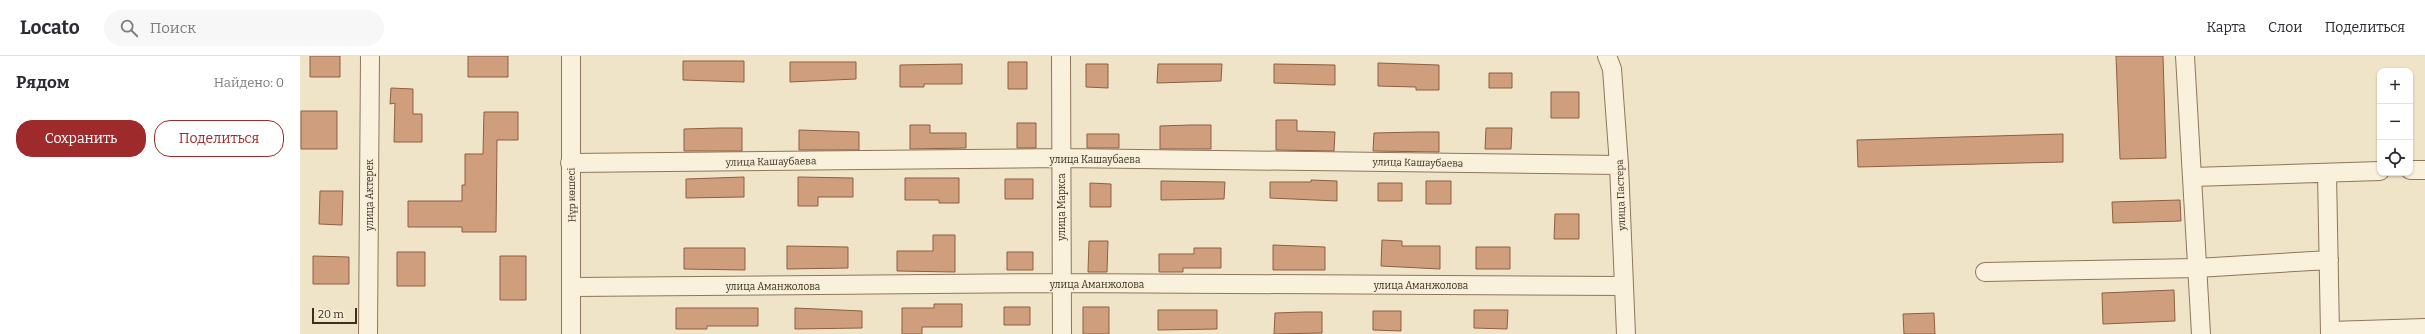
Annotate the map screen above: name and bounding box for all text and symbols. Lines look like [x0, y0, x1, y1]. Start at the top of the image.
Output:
search box [104, 10, 384, 46]
text: Locato [20, 16, 80, 39]
icon: search [118, 17, 140, 39]
text: Поиск [150, 19, 196, 37]
text: Карта [2206, 19, 2246, 36]
text: Слои [2268, 19, 2303, 36]
text: Поделиться [2325, 19, 2405, 36]
map controls [2377, 68, 2413, 176]
button: + [2377, 68, 2413, 104]
text: Рядом [16, 72, 69, 93]
text: Найдено: 0 [214, 75, 284, 90]
button: − [2377, 104, 2413, 140]
button: Сохранить [16, 120, 146, 157]
button: Поделиться [154, 120, 284, 157]
button: locate [2377, 140, 2413, 176]
street label: улица Кашаубаева [1049, 153, 1141, 166]
street label: улица Кашаубаева [725, 154, 817, 169]
street label: улица Кашаубаева [1372, 155, 1464, 170]
street label: улица Актерек [364, 159, 376, 232]
street label: улица Пастера [1614, 159, 1628, 232]
street label: Нұр көшесі [566, 167, 578, 222]
street label: улица Маркса [1056, 173, 1068, 242]
street label: улица Аманжолова [1049, 279, 1145, 291]
street label: улица Аманжолова [1373, 280, 1469, 292]
street label: улица Аманжолова [725, 281, 821, 293]
scale bar [312, 306, 357, 325]
text: 20 m [318, 308, 344, 321]

